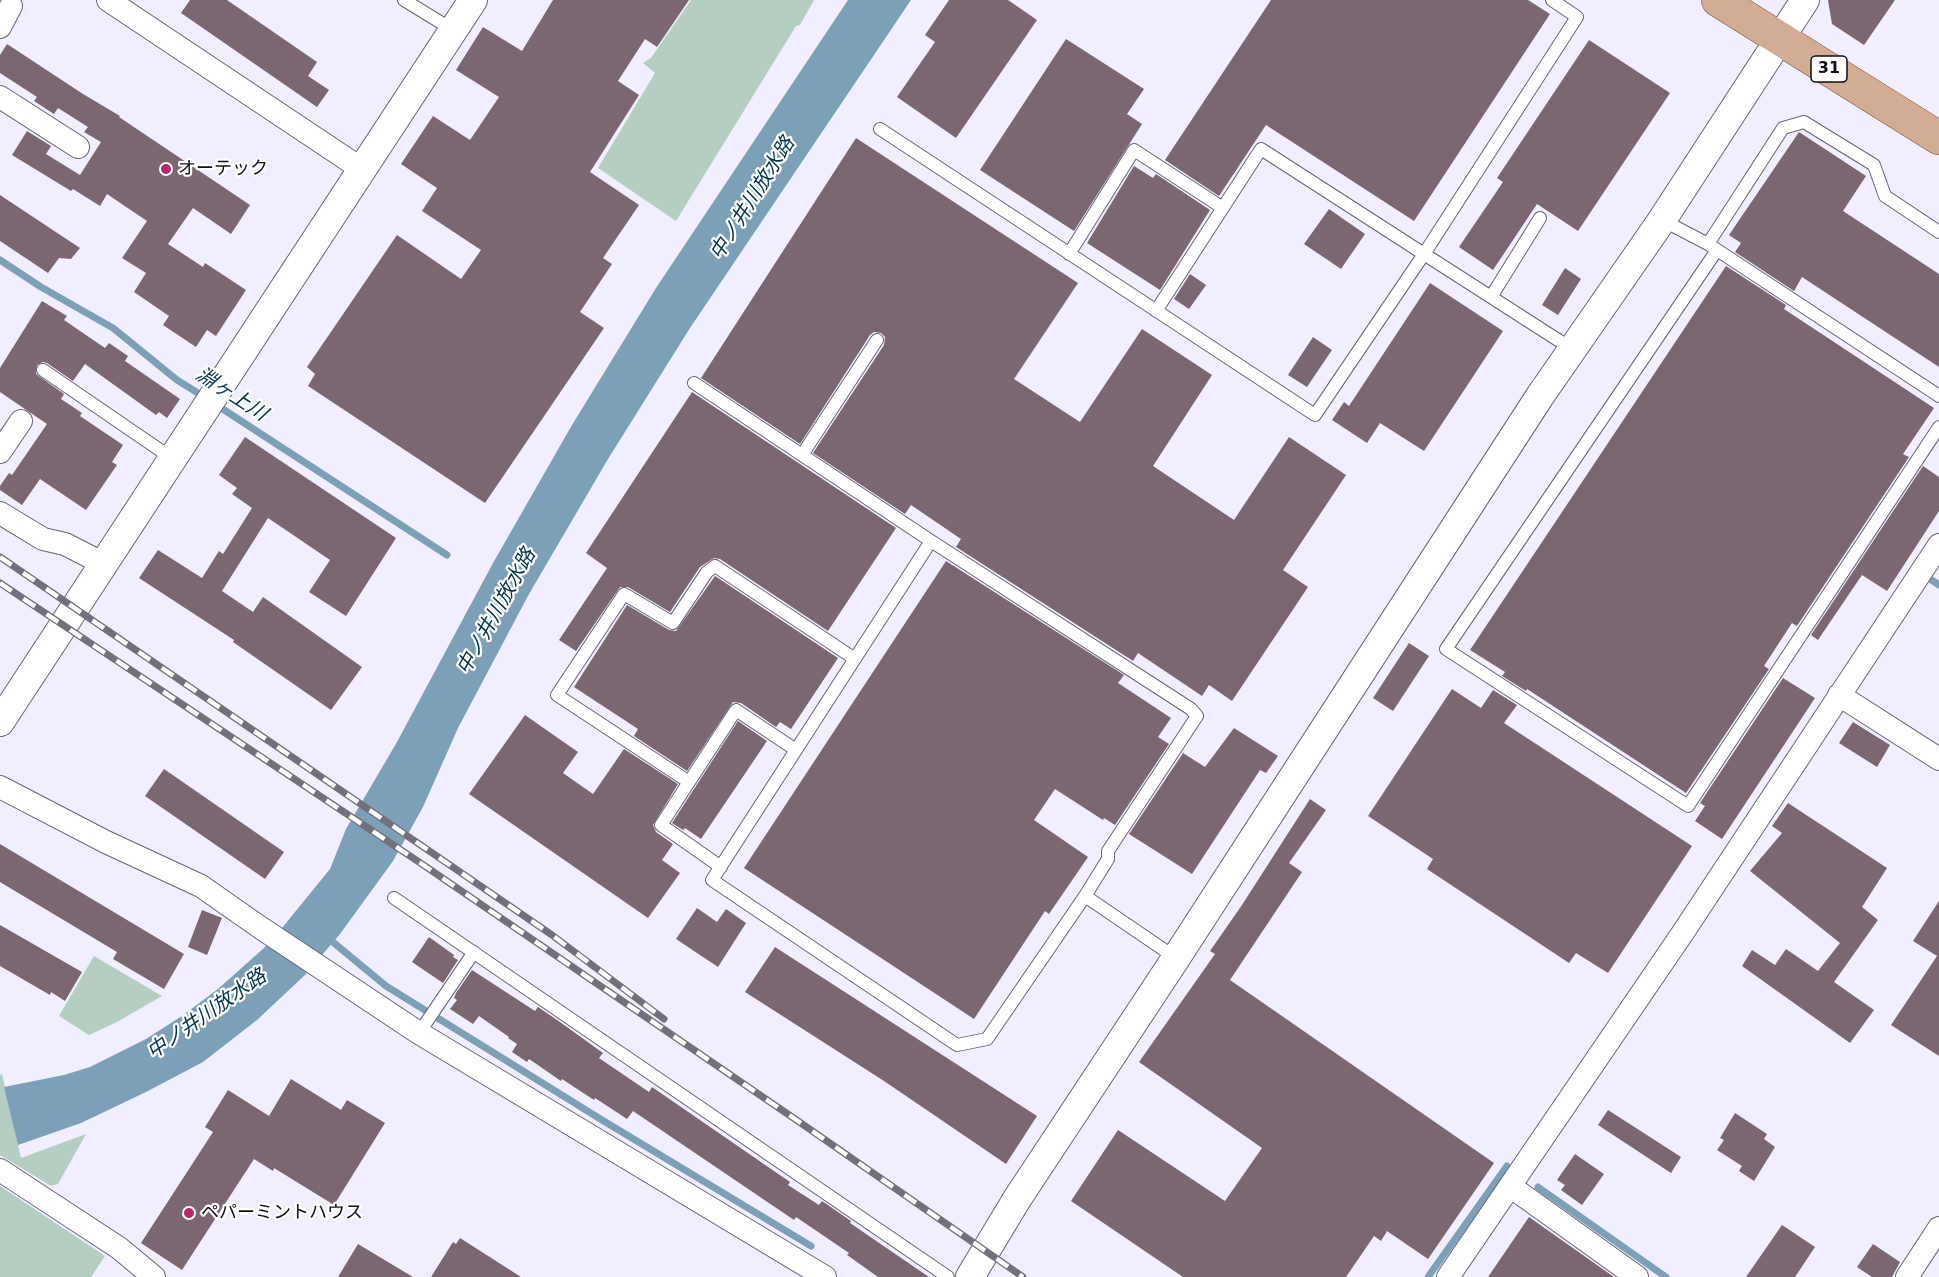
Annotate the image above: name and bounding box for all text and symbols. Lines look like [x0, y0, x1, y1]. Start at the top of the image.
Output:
road number: 31 [1811, 56, 1847, 82]
water label: 中ノ井川放水路 [706, 133, 800, 265]
place label: オーテック [178, 158, 268, 180]
marker: オーテック [159, 162, 173, 176]
water label: 淵ヶ上川 [191, 363, 271, 427]
water label: 中ノ井川放水路 [453, 545, 541, 679]
water label: 中ノ井川放水路 [143, 965, 271, 1065]
place label: ペパーミントハウス [201, 1202, 363, 1224]
marker: ペパーミントハウス [182, 1206, 196, 1220]

